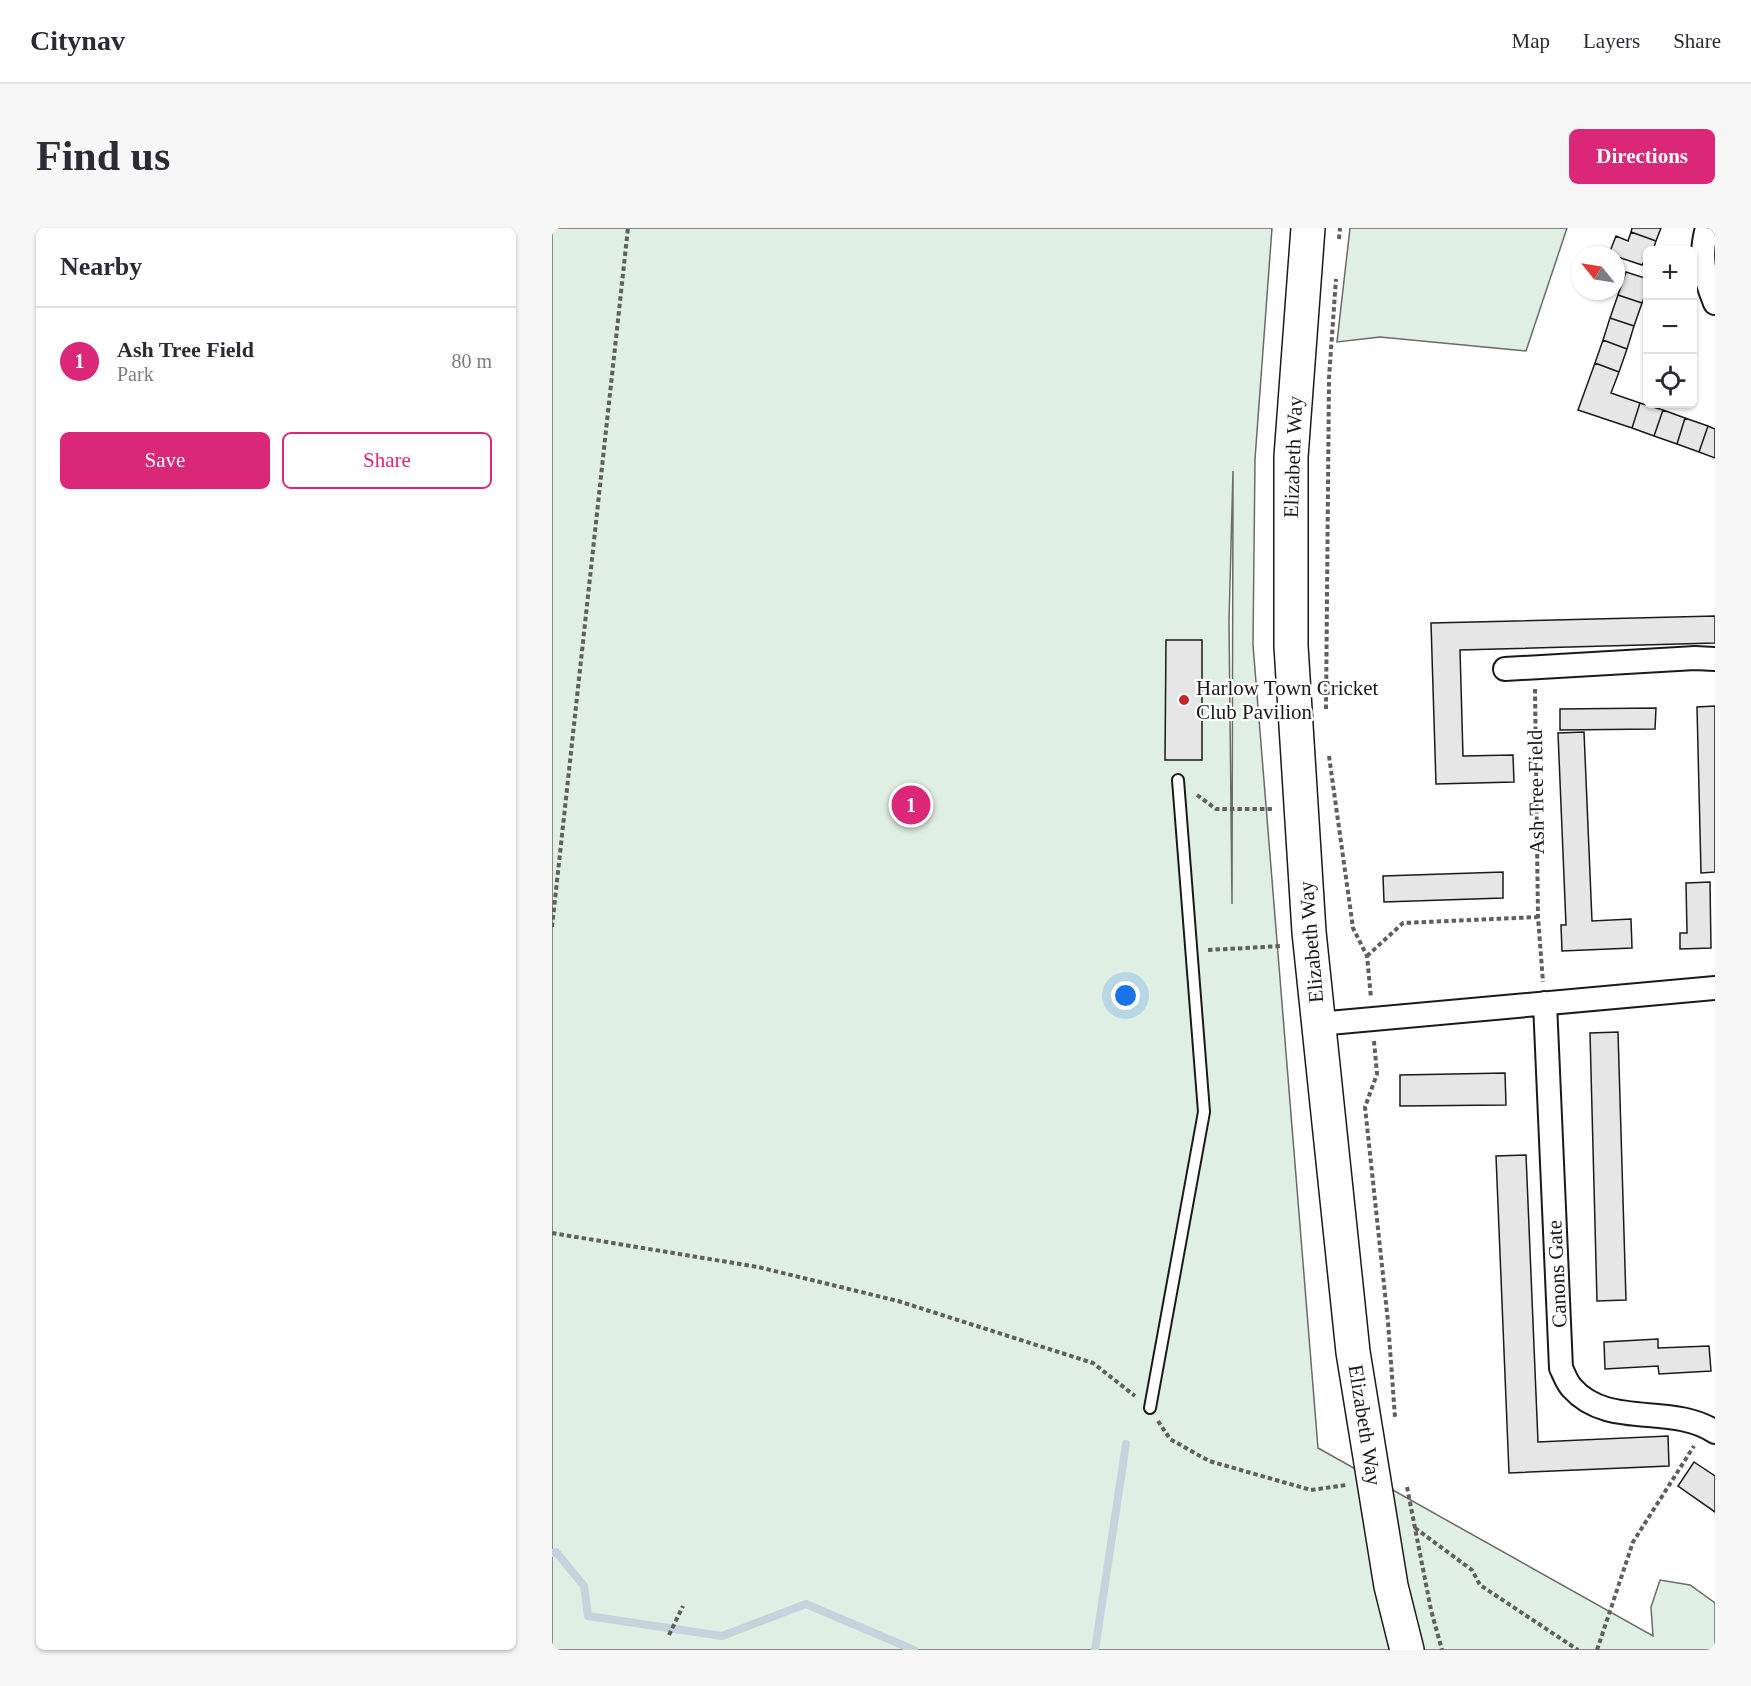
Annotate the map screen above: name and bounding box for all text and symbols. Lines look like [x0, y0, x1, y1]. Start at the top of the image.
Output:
text: Citynav [30, 25, 125, 56]
text: Map [1512, 29, 1550, 53]
text: Layers [1583, 29, 1640, 53]
text: Share [1673, 29, 1721, 53]
button: Directions [1569, 129, 1715, 184]
text: Find us [36, 133, 170, 179]
north arrow [1571, 246, 1625, 300]
map controls [1643, 246, 1697, 408]
button: + [1643, 246, 1697, 300]
text: Nearby [60, 252, 142, 281]
button: − [1643, 300, 1697, 354]
text: Ash Tree Field [117, 337, 254, 362]
text: 1 [75, 350, 85, 372]
text: 80 m [451, 350, 492, 372]
button: locate [1643, 354, 1697, 408]
text: Park [117, 363, 154, 385]
street label: Elizabeth Way [1279, 395, 1307, 518]
button: Save [60, 432, 270, 489]
button: Share [282, 432, 492, 489]
place label: Harlow Town Cricket Club Pavilion [1196, 676, 1379, 724]
marker: Harlow Town Cricket Club Pavilion [1177, 693, 1191, 707]
street label: Ash Tree Field [1523, 729, 1549, 855]
pin: 1 [892, 782, 930, 828]
street label: Elizabeth Way [1294, 880, 1328, 1004]
your location [1111, 981, 1140, 1010]
street label: Canons Gate [1542, 1219, 1572, 1329]
street label: Elizabeth Way [1344, 1363, 1386, 1488]

